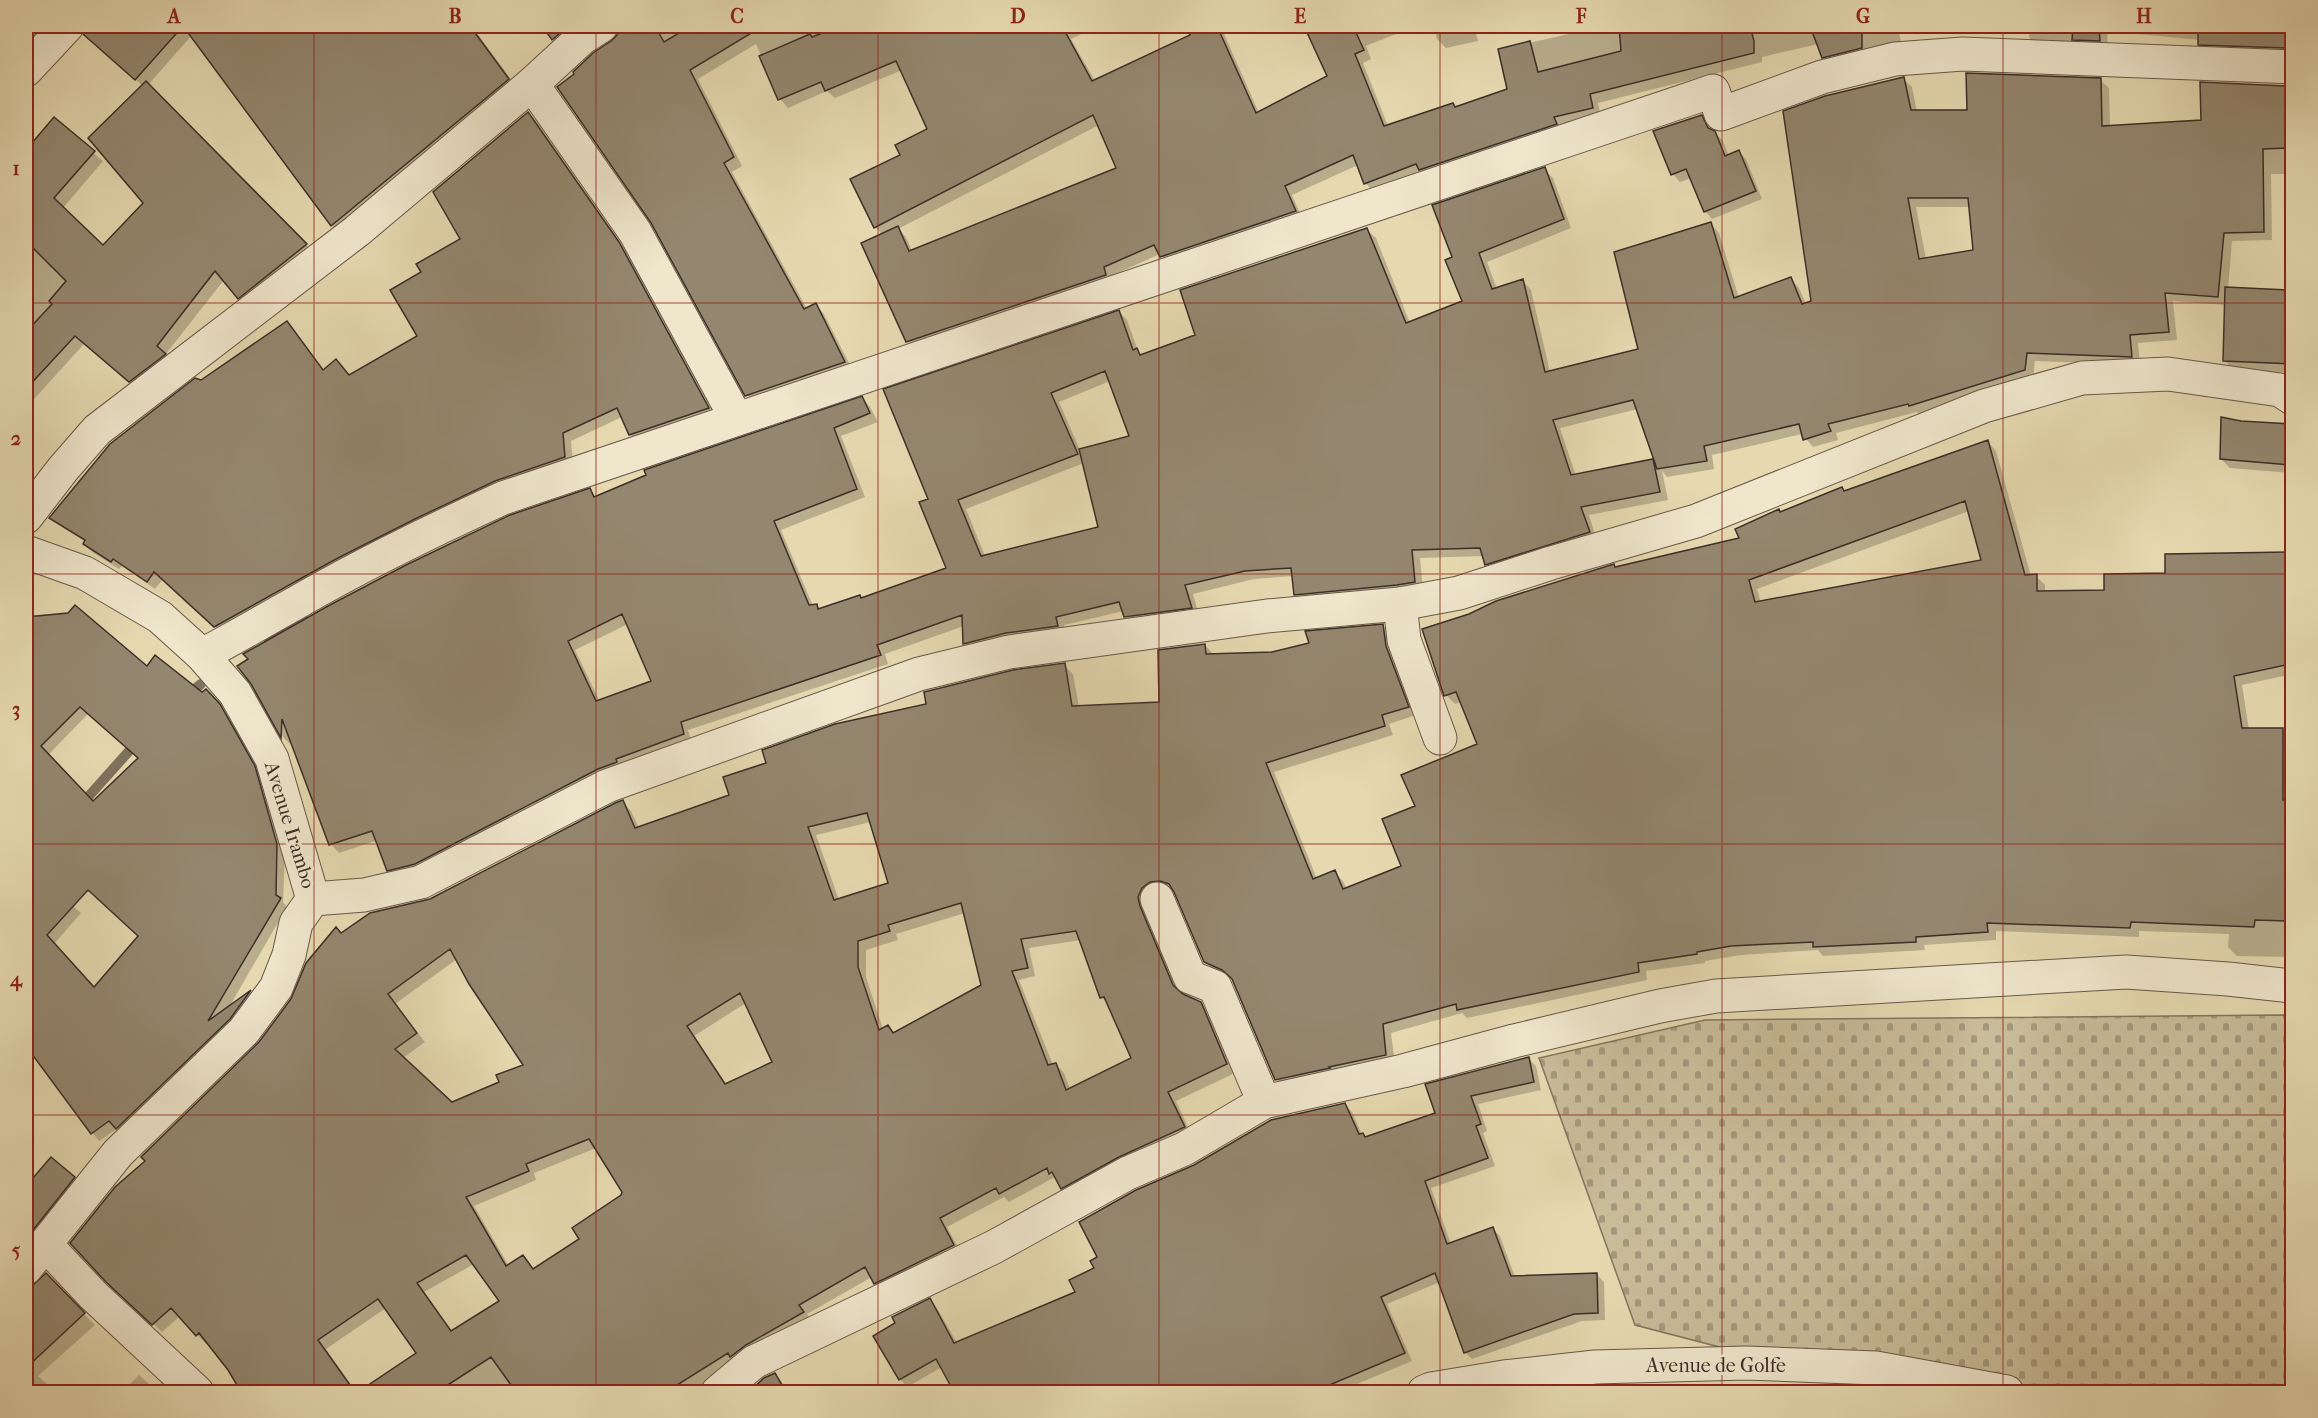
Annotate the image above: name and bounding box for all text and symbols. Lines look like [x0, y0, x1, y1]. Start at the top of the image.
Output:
text: A [166, 5, 182, 28]
text: B [448, 5, 462, 28]
text: C [730, 5, 744, 28]
text: D [1010, 5, 1026, 28]
text: E [1294, 5, 1306, 28]
text: F [1575, 5, 1587, 28]
text: G [1856, 5, 1870, 28]
text: H [2136, 5, 2152, 28]
text: 1 [12, 157, 20, 180]
text: 2 [11, 427, 21, 450]
text: 3 [12, 698, 20, 721]
street label: Avenue Irambo [259, 758, 320, 891]
text: 4 [9, 968, 23, 992]
text: 5 [12, 1239, 21, 1262]
street label: Avenue de Golfe [1645, 1354, 1786, 1377]

